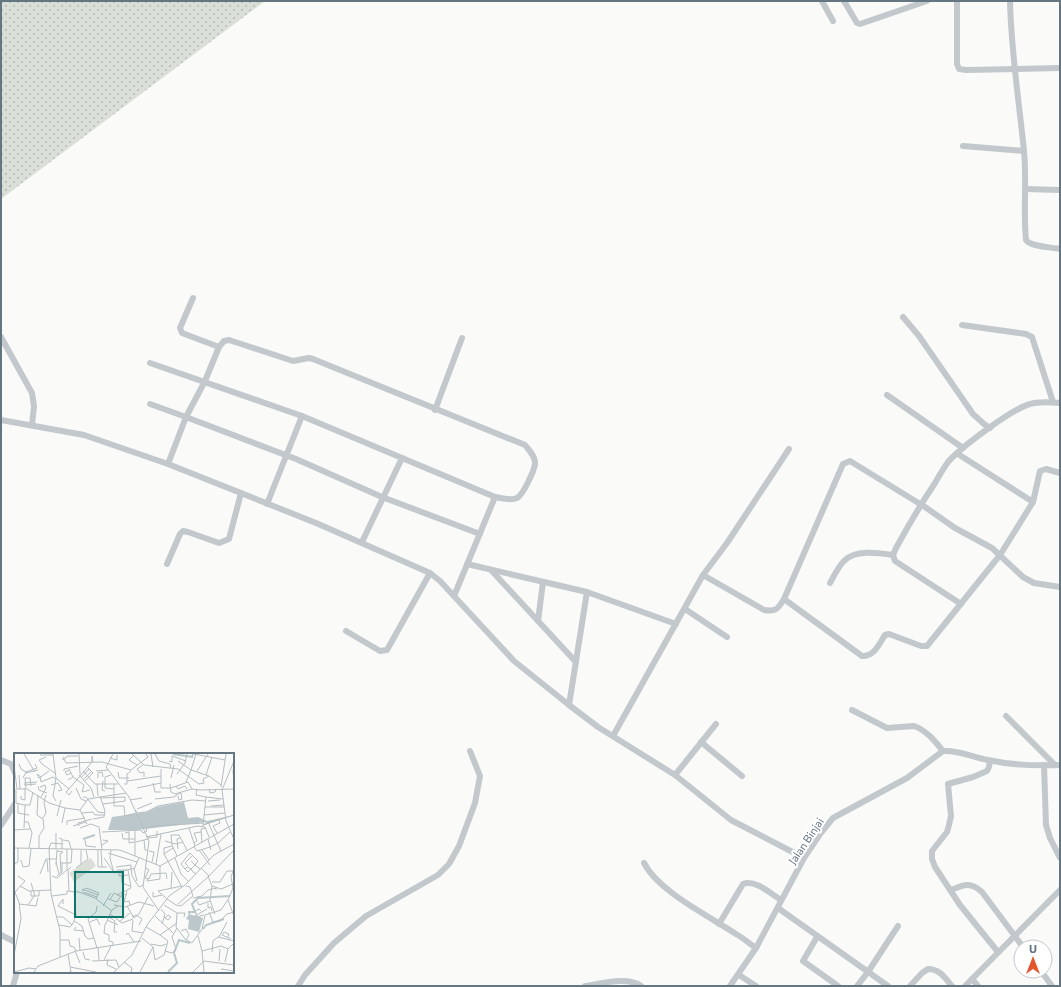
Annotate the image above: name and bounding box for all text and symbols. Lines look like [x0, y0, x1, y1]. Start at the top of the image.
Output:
inset map [14, 753, 234, 973]
street label: Jalan Binjai [785, 815, 827, 867]
north arrow [1013, 939, 1053, 979]
text: U [1029, 942, 1037, 955]

